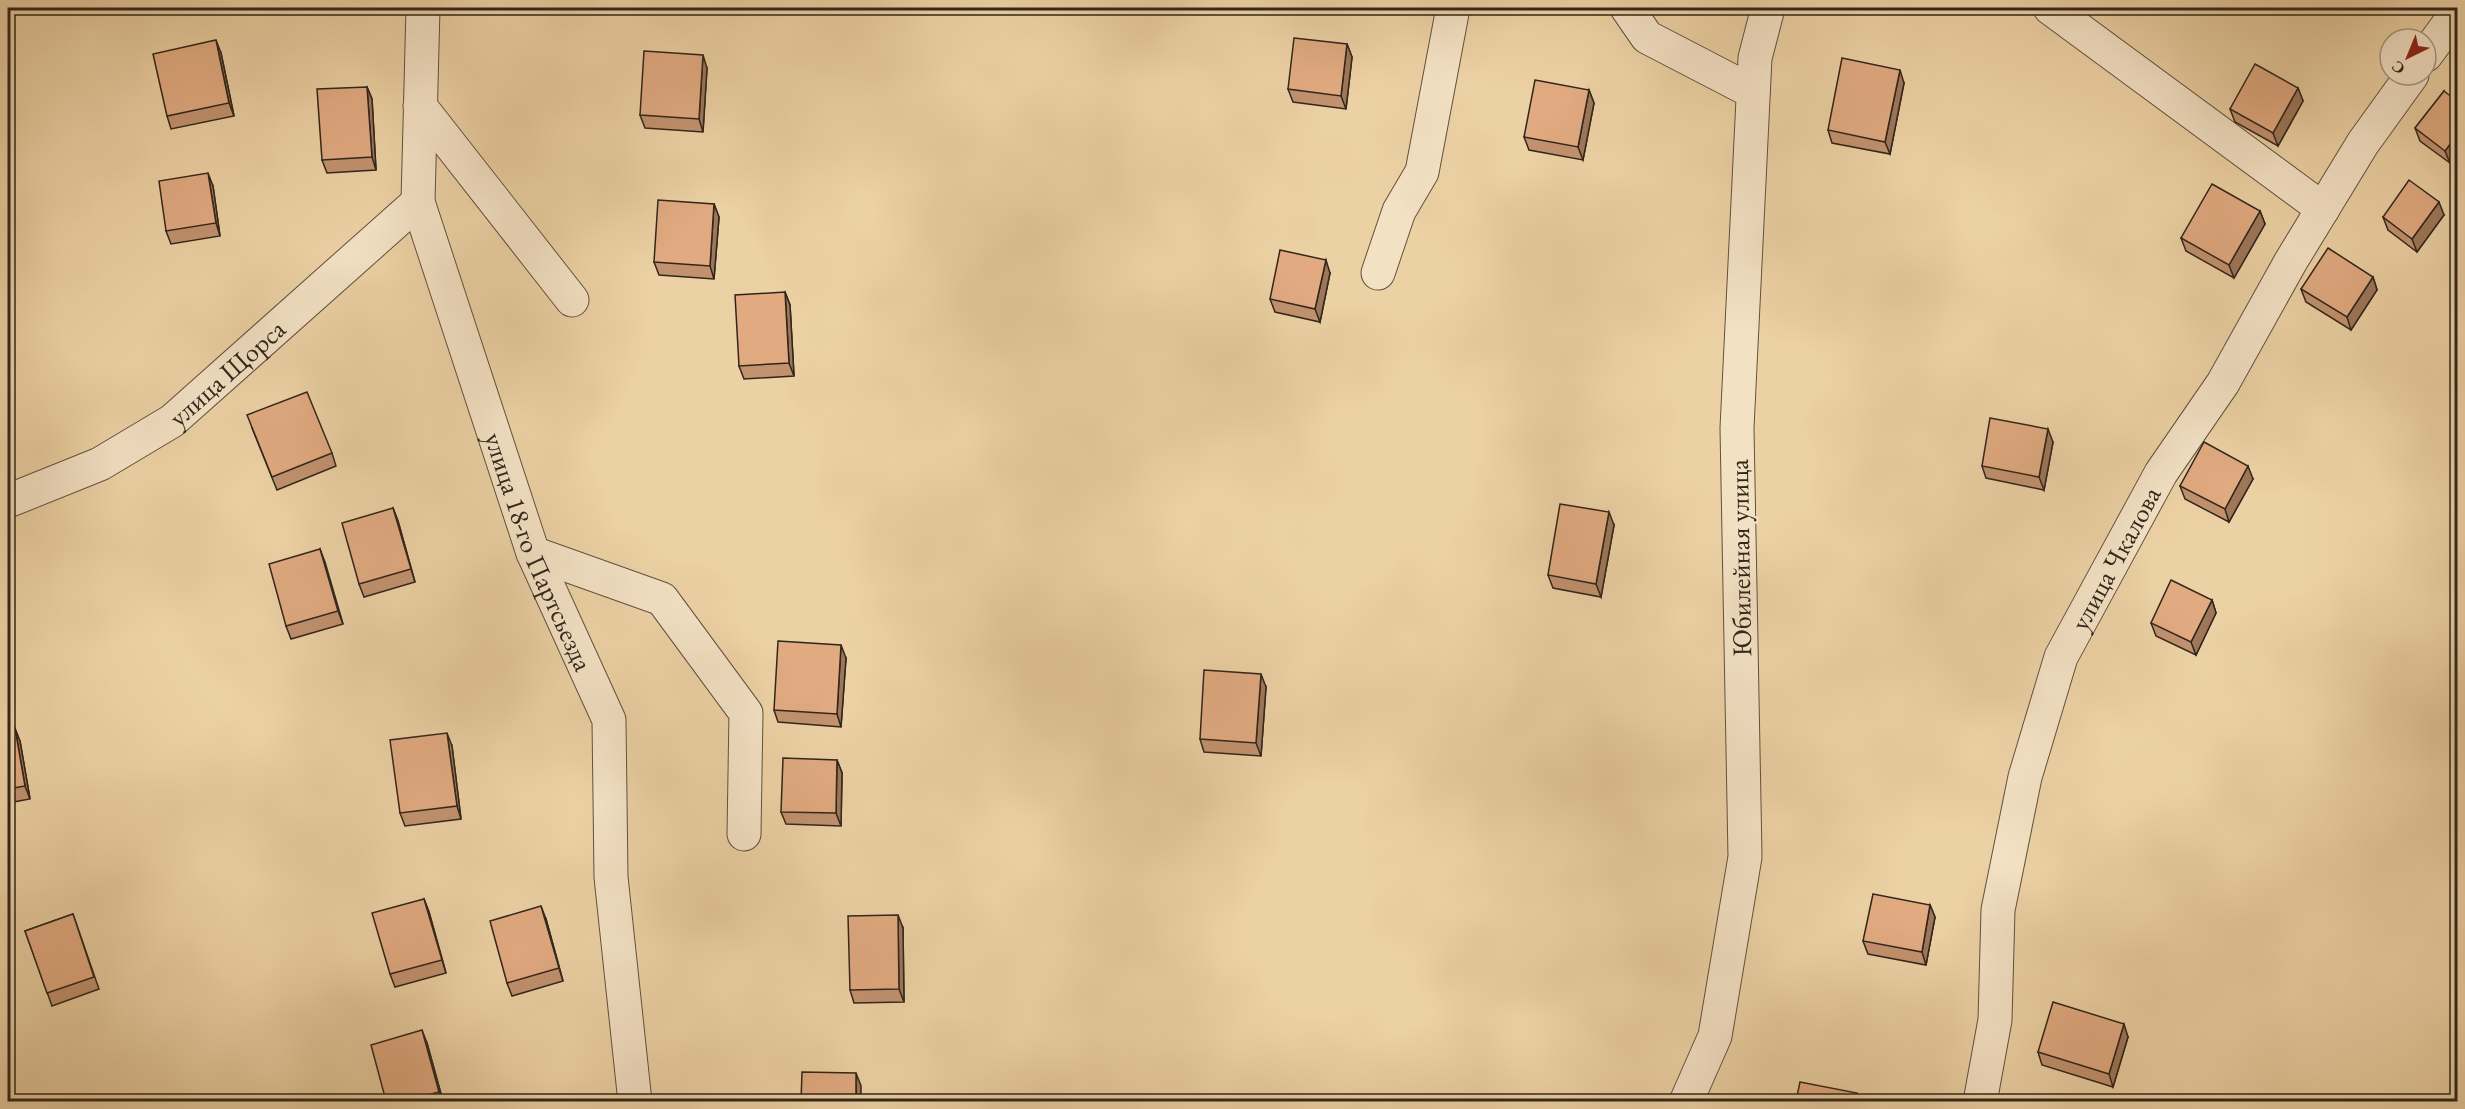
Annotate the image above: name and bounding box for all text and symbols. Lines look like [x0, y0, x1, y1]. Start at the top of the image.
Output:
north arrow [2378, 27, 2438, 87]
text: С [2387, 56, 2409, 79]
street label: улица Щорса [161, 311, 293, 434]
street label: улица 18-го Партсьезда [477, 428, 602, 676]
street label: Юбилейная улица [1721, 459, 1759, 657]
street label: улица Чкалова [2061, 480, 2168, 636]

